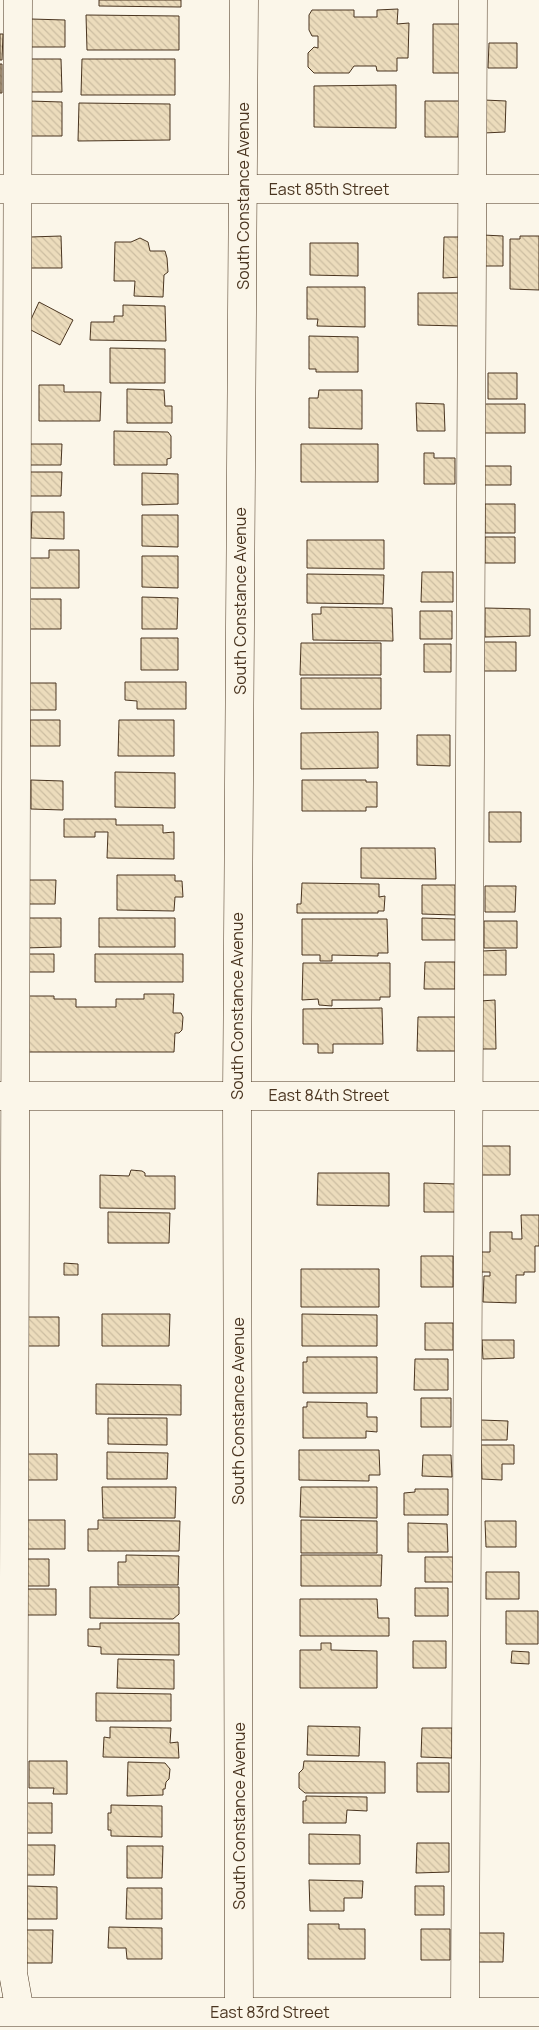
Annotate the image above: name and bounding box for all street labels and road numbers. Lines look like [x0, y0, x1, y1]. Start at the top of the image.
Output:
street label: South Constance Avenue [232, 102, 254, 290]
street label: East 85th Street [269, 178, 389, 200]
street label: South Constance Avenue [229, 507, 251, 695]
street label: South Constance Avenue [226, 912, 248, 1100]
street label: East 84th Street [269, 1084, 389, 1106]
street label: South Constance Avenue [227, 1317, 249, 1505]
street label: South Constance Avenue [228, 1722, 250, 1910]
street label: East 83rd Street [210, 2001, 330, 2023]

